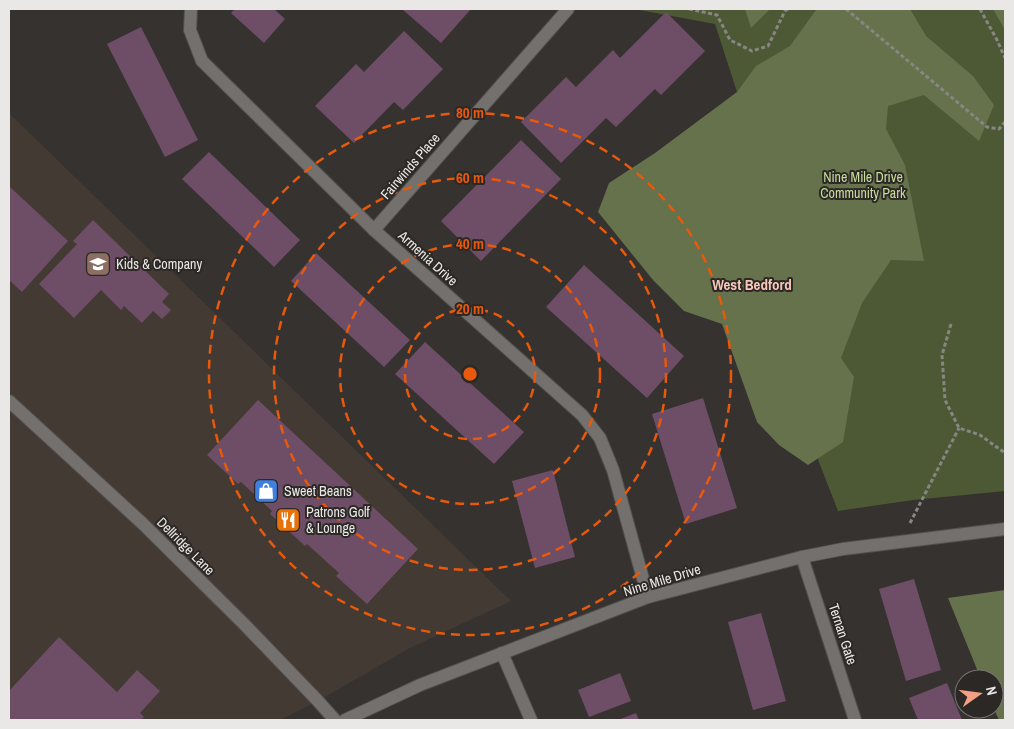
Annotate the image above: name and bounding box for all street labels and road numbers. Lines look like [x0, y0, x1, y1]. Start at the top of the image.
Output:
street label: Fairwinds Place [376, 129, 444, 203]
street label: Armenia Drive [394, 226, 462, 289]
street label: Dellridge Lane [153, 513, 219, 579]
street label: Nine Mile Drive [621, 560, 703, 600]
street label: Ternan Gate [825, 601, 861, 667]

